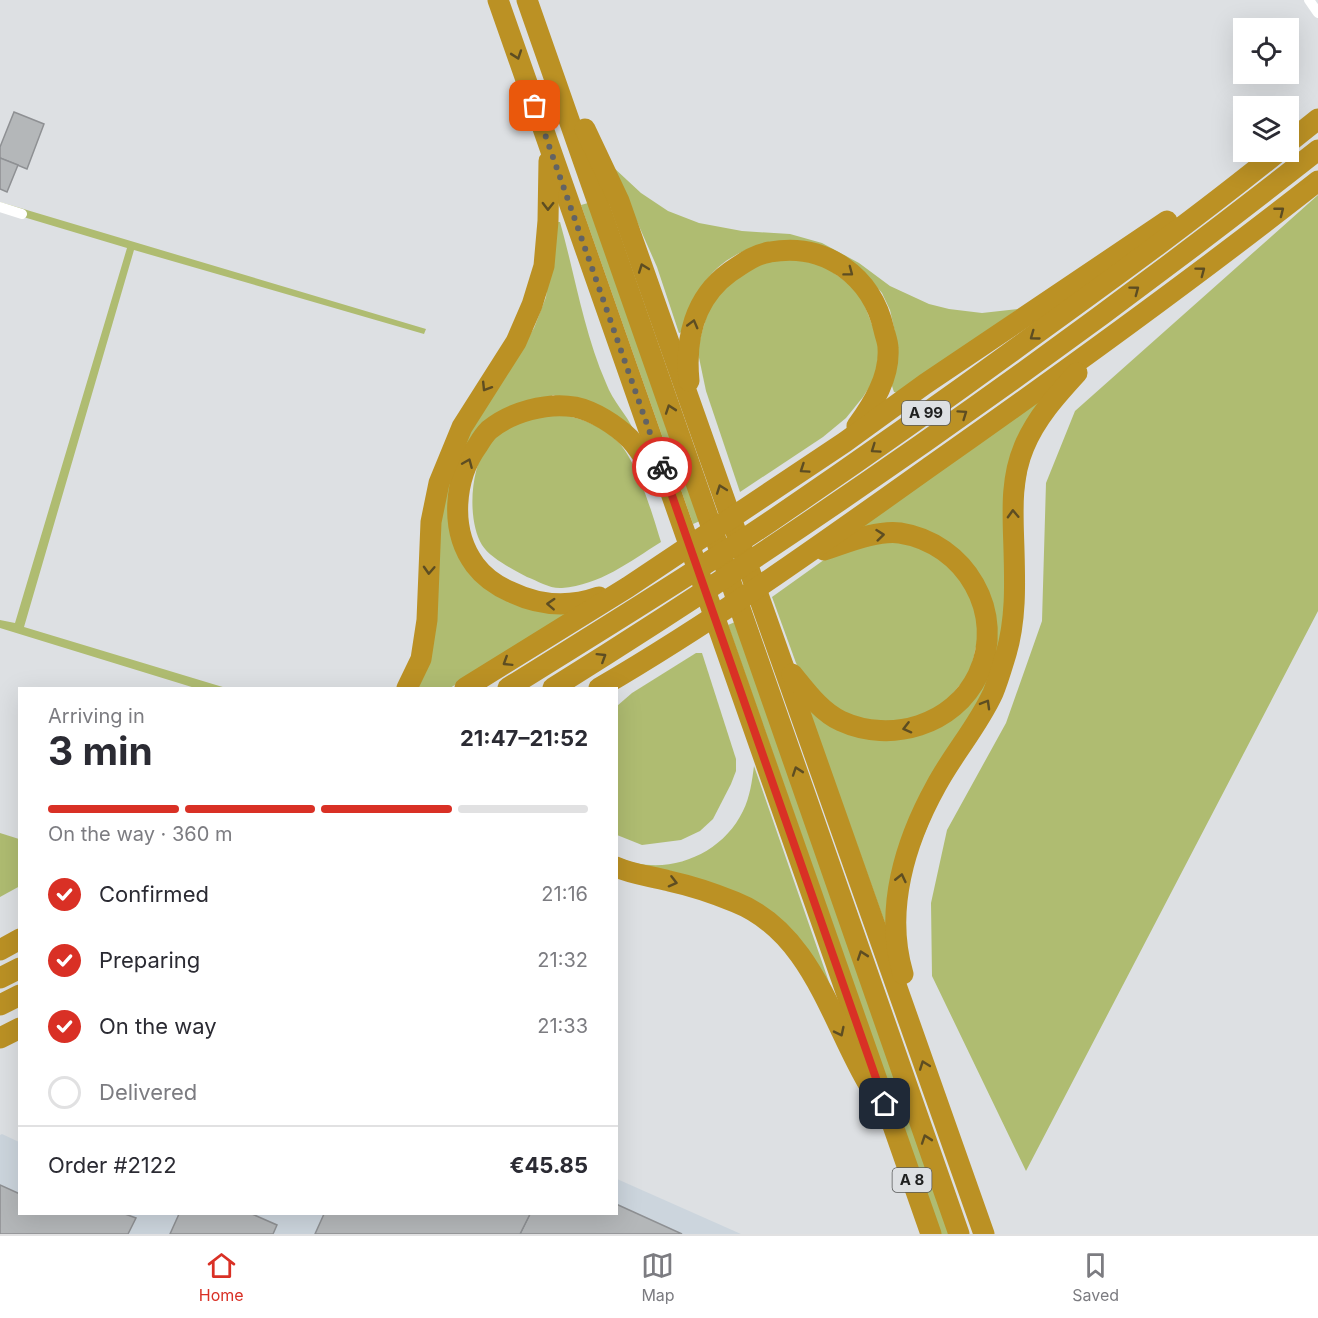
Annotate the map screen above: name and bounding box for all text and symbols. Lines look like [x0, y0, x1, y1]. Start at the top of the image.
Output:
map controls [1233, 18, 1299, 162]
button: locate [1233, 18, 1299, 84]
one-way arrow [509, 49, 522, 60]
pin [509, 80, 560, 131]
icon: bag [518, 89, 551, 122]
button: layers [1233, 96, 1299, 162]
one-way arrow [542, 202, 554, 211]
one-way arrow [1273, 207, 1284, 218]
one-way arrow [637, 263, 650, 274]
one-way arrow [842, 264, 853, 275]
one-way arrow [1195, 267, 1206, 278]
one-way arrow [1129, 287, 1140, 298]
one-way arrow [686, 319, 699, 329]
one-way arrow [1029, 329, 1040, 340]
one-way arrow [482, 381, 494, 391]
road number: A 99 [902, 401, 950, 425]
one-way arrow [665, 404, 678, 415]
one-way arrow [957, 410, 968, 421]
courier [632, 437, 692, 497]
one-way arrow [870, 442, 881, 453]
icon: bike [646, 451, 679, 484]
one-way arrow [461, 459, 473, 470]
one-way arrow [800, 462, 811, 473]
one-way arrow [716, 484, 729, 495]
one-way arrow [1006, 510, 1019, 519]
one-way arrow [875, 529, 884, 542]
one-way arrow [422, 566, 435, 575]
one-way arrow [546, 597, 555, 610]
one-way arrow [596, 653, 606, 665]
one-way arrow [503, 655, 513, 667]
one-way arrow [979, 700, 991, 710]
text: Arriving in [48, 704, 145, 728]
one-way arrow [902, 721, 912, 734]
text: 21:47–21:52 [460, 725, 588, 751]
text: 3 min [48, 727, 153, 774]
one-way arrow [792, 766, 805, 777]
text: On the way · 360 m [48, 822, 232, 846]
one-way arrow [894, 873, 907, 883]
one-way arrow [668, 875, 678, 888]
icon: check [48, 878, 81, 911]
text: Confirmed [99, 881, 209, 907]
text: 21:16 [541, 882, 588, 906]
icon: check [48, 944, 81, 977]
text: Preparing [99, 947, 200, 973]
text: 21:32 [537, 948, 588, 972]
one-way arrow [856, 950, 869, 961]
icon: check [48, 1010, 81, 1043]
text: On the way [99, 1013, 217, 1039]
text: 21:33 [537, 1014, 588, 1038]
one-way arrow [833, 1025, 845, 1036]
one-way arrow [918, 1060, 931, 1071]
pin [859, 1078, 910, 1129]
text: Delivered [99, 1079, 197, 1105]
icon: home [868, 1087, 901, 1120]
one-way arrow [921, 1134, 934, 1145]
text: Order #2122 [48, 1152, 177, 1178]
text: €45.85 [509, 1152, 588, 1178]
road number: A 8 [892, 1168, 932, 1192]
tab: Home [199, 1249, 244, 1305]
tab: Map [641, 1249, 675, 1305]
tab: Saved [1072, 1249, 1119, 1305]

